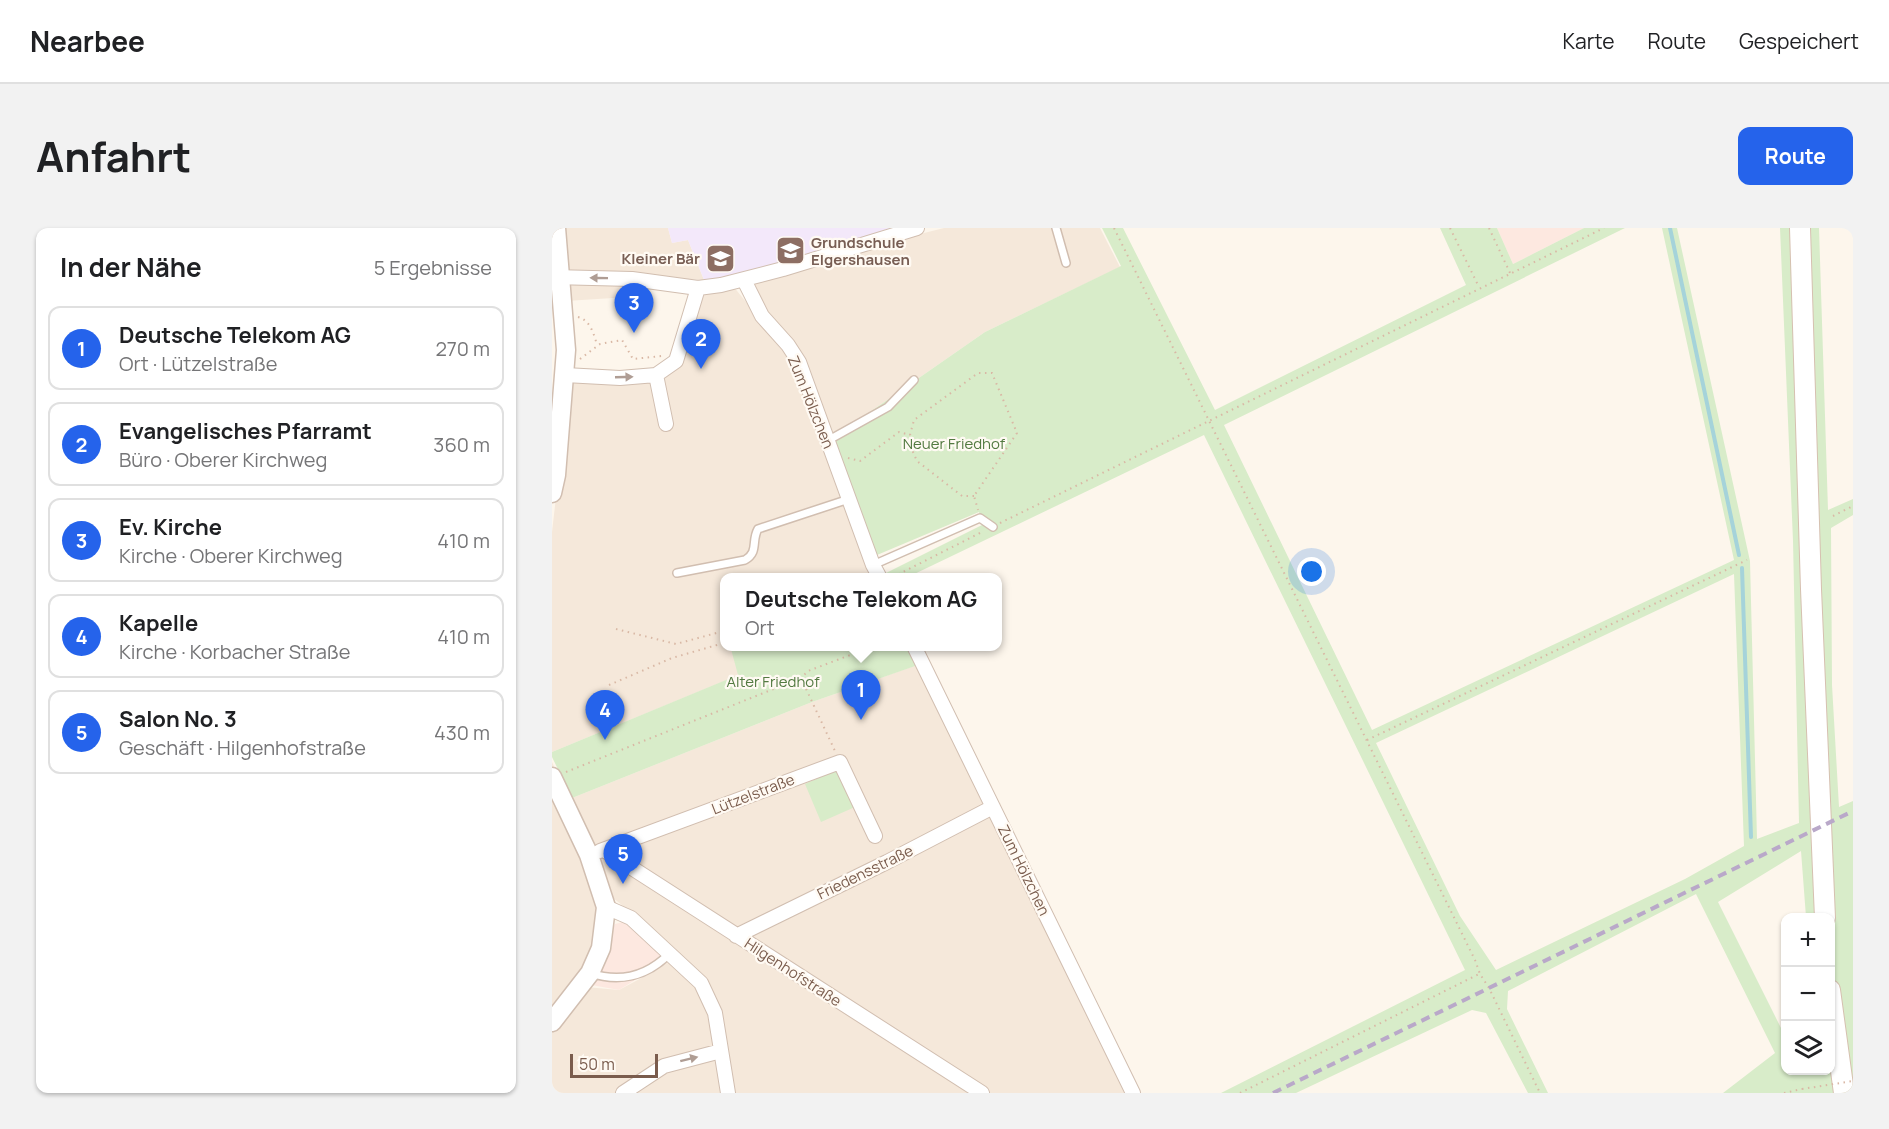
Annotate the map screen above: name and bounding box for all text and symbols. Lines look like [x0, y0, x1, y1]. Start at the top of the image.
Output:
text: Nearbee [30, 22, 145, 60]
text: Karte [1563, 27, 1615, 55]
text: Route [1648, 27, 1706, 55]
text: Gespeichert [1739, 27, 1859, 55]
text: Anfahrt [36, 127, 191, 185]
button: Route [1738, 127, 1853, 185]
place label: Grundschule Elgershausen [811, 232, 910, 270]
school or university icon: Grundschule Elgershausen [774, 235, 806, 267]
school or university icon: Kleiner Bär [705, 242, 737, 274]
place label: Kleiner Bär [621, 248, 700, 269]
text: In der Nähe [60, 249, 202, 285]
text: 5 Ergebnisse [374, 254, 492, 281]
one-way arrow [589, 274, 608, 283]
pin: 3 [614, 284, 653, 333]
text: Deutsche Telekom AG [119, 320, 351, 350]
pin: 2 [682, 320, 720, 369]
text: 1 [77, 335, 86, 362]
text: 270 m [435, 335, 490, 362]
text: Ort · Lützelstraße [119, 350, 278, 377]
street label: Zum Hölzchen [783, 352, 839, 452]
one-way arrow [614, 372, 633, 382]
text: Evangelisches Pfarramt [119, 416, 372, 446]
text: 2 [76, 431, 87, 458]
text: 360 m [433, 431, 490, 458]
park label: Neuer Friedhof [903, 433, 1006, 454]
text: Büro · Oberer Kirchweg [119, 446, 327, 473]
text: Ev. Kirche [119, 512, 222, 542]
text: 3 [76, 527, 87, 554]
text: 410 m [437, 527, 490, 554]
text: Kirche · Oberer Kirchweg [119, 542, 343, 569]
your location [1297, 557, 1326, 586]
popup [720, 573, 1002, 651]
text: Deutsche Telekom AG [745, 584, 977, 614]
text: Kapelle [119, 608, 198, 638]
text: Ort [745, 614, 775, 641]
text: 4 [75, 623, 88, 650]
text: 410 m [437, 623, 490, 650]
text: Kirche · Korbacher Straße [119, 638, 351, 665]
pin: 1 [842, 670, 880, 720]
park label: Alter Friedhof [726, 671, 820, 692]
pin: 4 [586, 690, 624, 740]
text: Salon No. 3 [119, 704, 237, 734]
text: 5 [76, 719, 87, 746]
text: 430 m [434, 719, 490, 746]
text: Geschäft · Hilgenhofstraße [119, 734, 366, 761]
street label: Lützelstraße [709, 768, 798, 819]
street label: Zum Hölzchen [993, 821, 1055, 919]
pin: 5 [604, 834, 642, 884]
street label: Friedensstraße [813, 840, 917, 904]
map controls [1781, 913, 1835, 1075]
button: + [1781, 913, 1835, 967]
street label: Hilgenhofstraße [740, 933, 846, 1011]
button: − [1781, 967, 1835, 1021]
button: layers [1781, 1021, 1835, 1075]
scale bar [570, 1051, 658, 1078]
text: 50 m [579, 1053, 615, 1075]
one-way arrow [680, 1054, 698, 1064]

